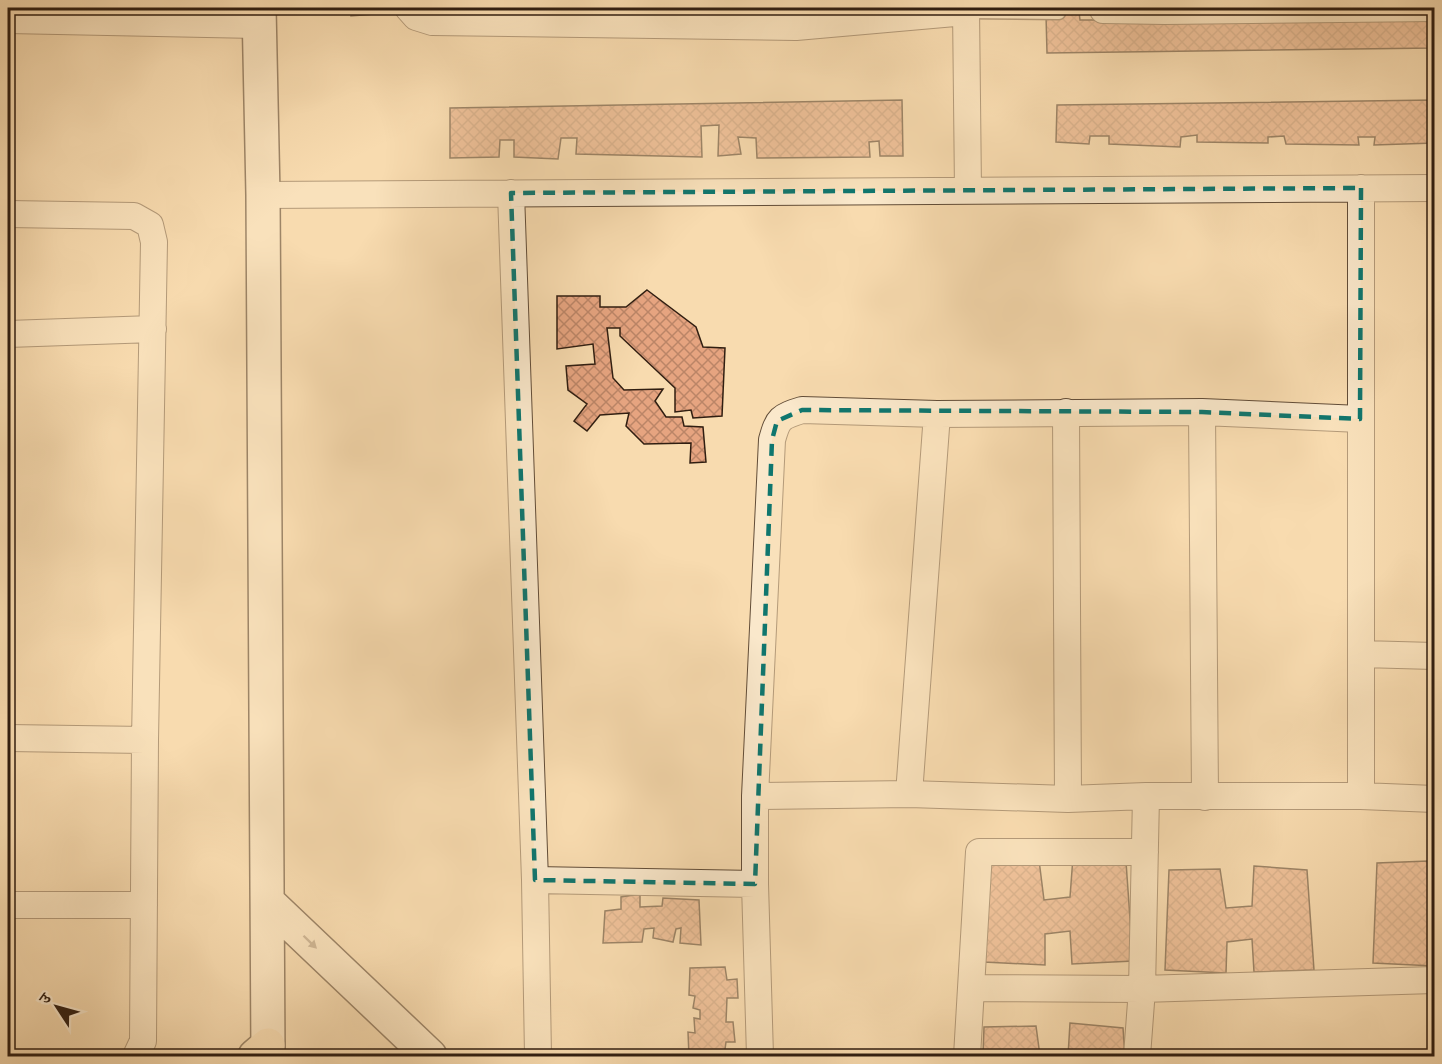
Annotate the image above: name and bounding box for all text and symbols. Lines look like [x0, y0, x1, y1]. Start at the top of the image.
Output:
one-way arrow [303, 935, 318, 949]
north arrow [27, 977, 87, 1037]
text: उ [35, 988, 57, 1009]

